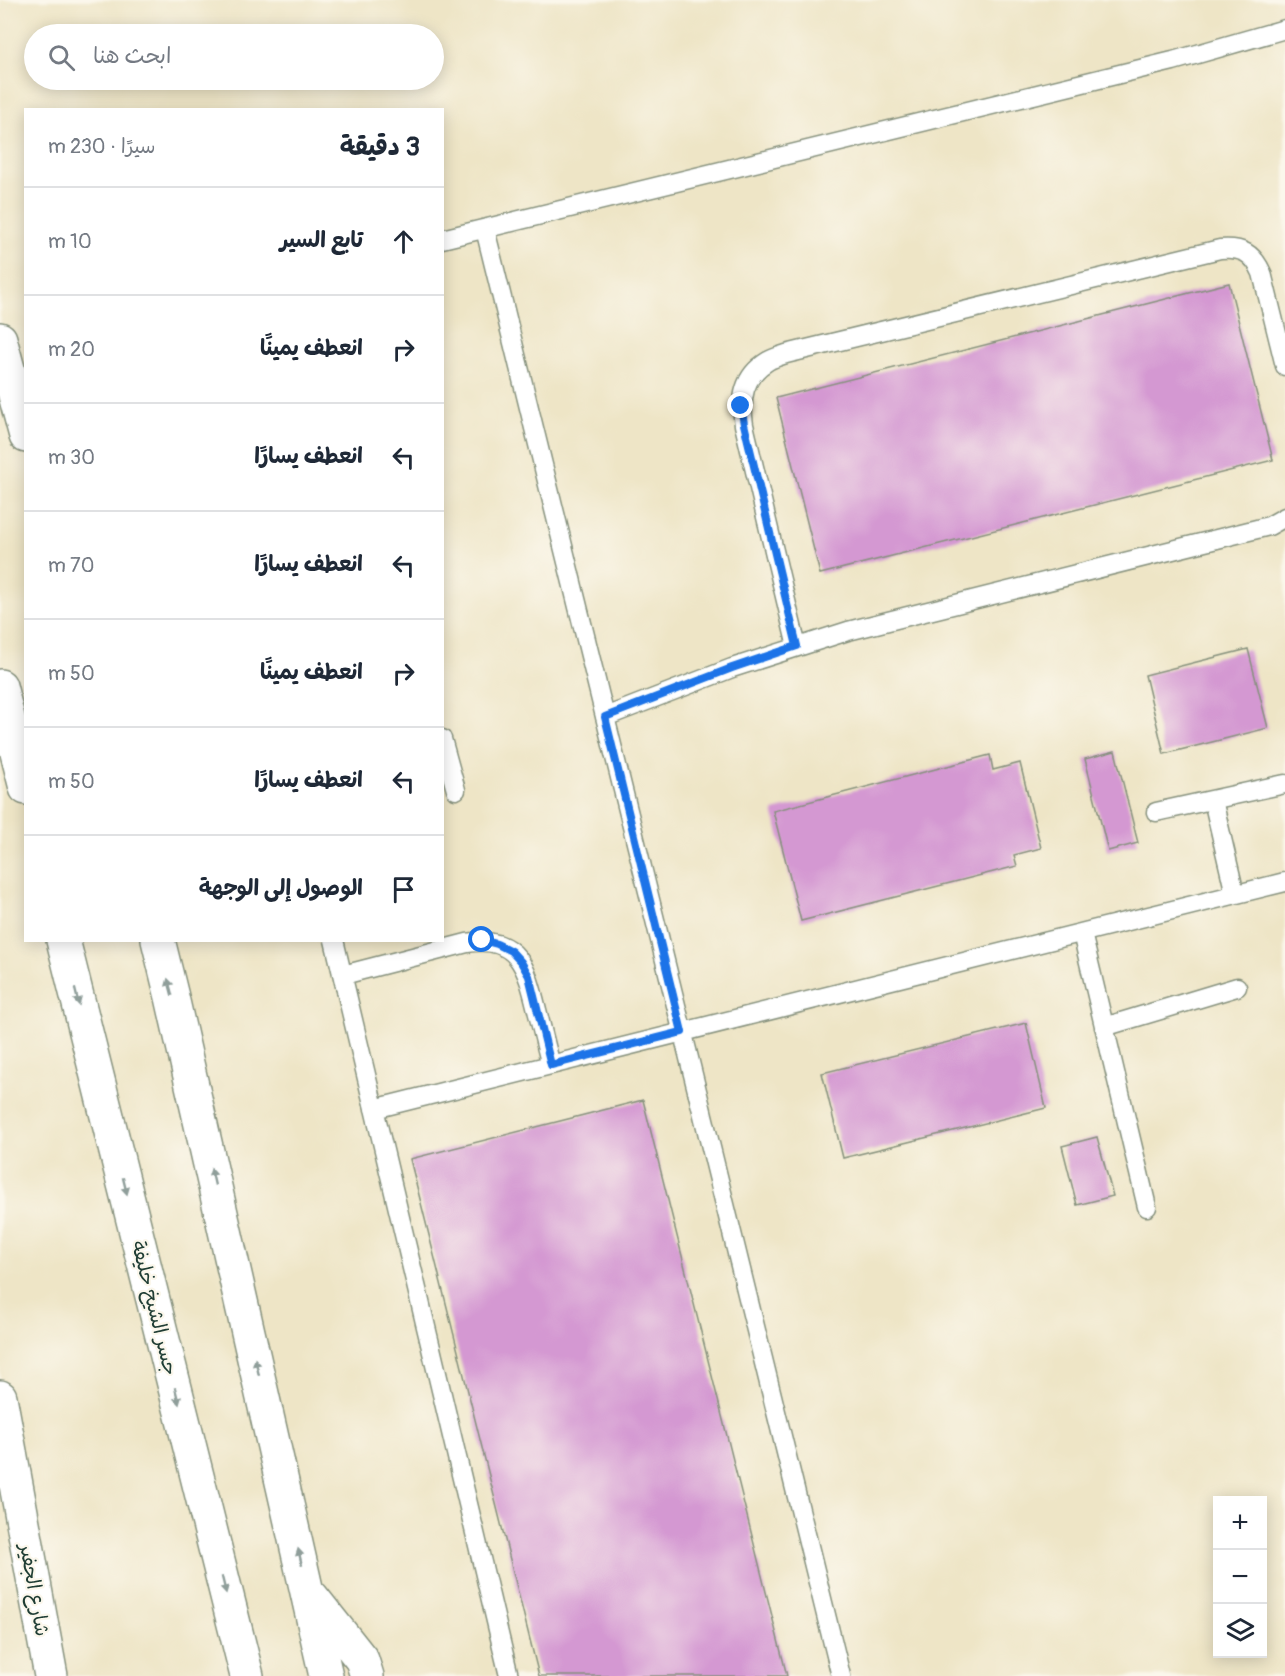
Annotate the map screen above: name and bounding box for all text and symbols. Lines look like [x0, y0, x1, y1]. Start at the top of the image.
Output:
search box [24, 24, 444, 90]
icon: search [45, 41, 78, 74]
text: ابحث هنا [93, 42, 171, 70]
text: 3 دقيقة [340, 131, 420, 163]
text: سيرًا · 230 m [48, 134, 155, 159]
icon: ahead [387, 225, 420, 258]
text: تابع السير [280, 226, 363, 254]
text: 10 m [48, 229, 92, 254]
icon: right [387, 333, 420, 366]
text: انعطف يمينًا [260, 334, 363, 362]
text: 20 m [48, 337, 95, 362]
route end [727, 392, 753, 418]
icon: left [387, 441, 420, 474]
text: انعطف يسارًا [254, 442, 363, 470]
text: 30 m [48, 445, 95, 470]
icon: left [387, 549, 420, 582]
text: انعطف يسارًا [254, 550, 363, 578]
text: 70 m [48, 553, 94, 578]
icon: right [387, 657, 420, 690]
text: انعطف يمينًا [260, 658, 363, 686]
text: 50 m [48, 661, 95, 686]
icon: left [387, 765, 420, 798]
text: انعطف يسارًا [254, 766, 363, 794]
text: 50 m [48, 769, 95, 794]
icon: arrive [387, 873, 420, 906]
text: الوصول إلى الوجهة [199, 874, 363, 902]
route start [468, 926, 494, 952]
one-way arrow [164, 978, 174, 996]
one-way arrow [73, 988, 83, 1006]
one-way arrow [208, 1168, 218, 1186]
one-way arrow [120, 1177, 130, 1196]
street label: جسر الشيخ خليفة [125, 1238, 183, 1378]
one-way arrow [251, 1358, 261, 1376]
one-way arrow [173, 1387, 183, 1405]
map controls [1213, 1496, 1267, 1658]
button: + [1213, 1496, 1267, 1550]
street label: شارع الجفير [13, 1540, 55, 1638]
one-way arrow [295, 1548, 304, 1567]
button: − [1213, 1550, 1267, 1604]
one-way arrow [220, 1576, 230, 1594]
button: layers [1213, 1604, 1267, 1658]

